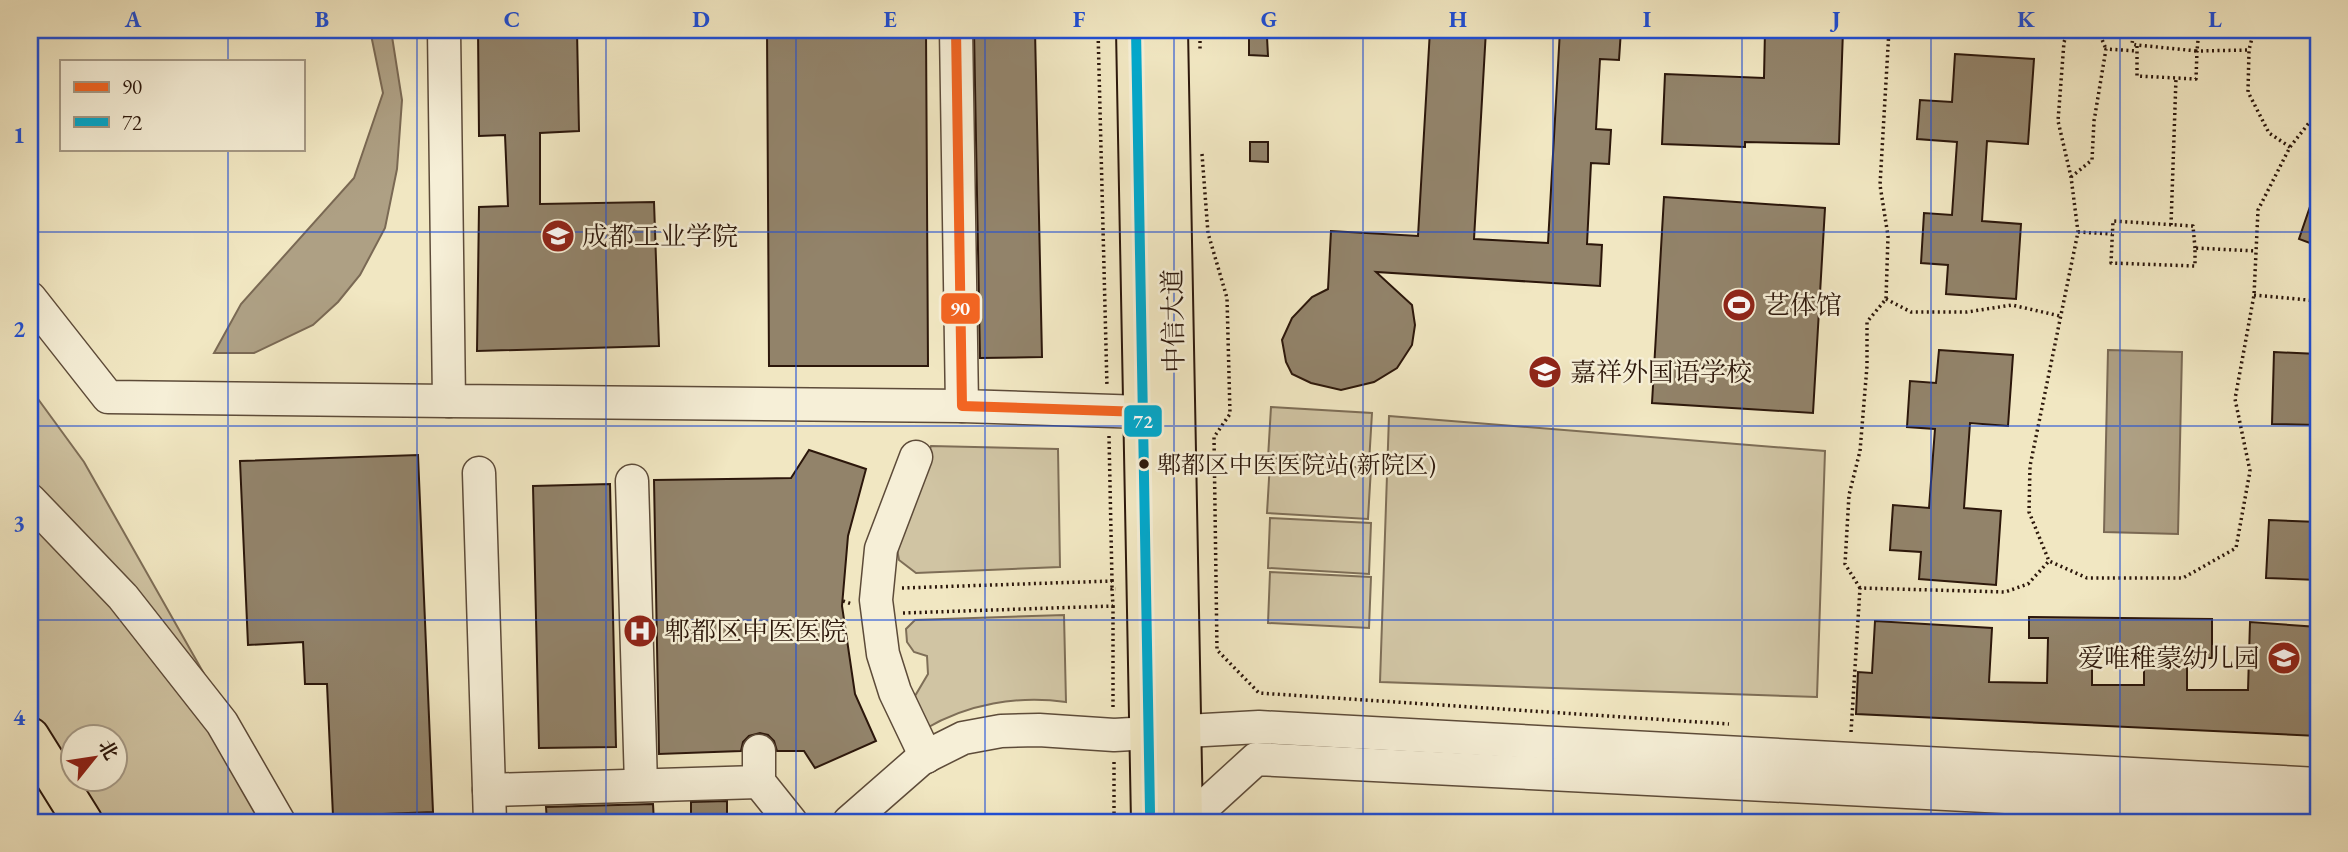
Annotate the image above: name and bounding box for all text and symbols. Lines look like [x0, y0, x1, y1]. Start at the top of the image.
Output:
text: A [124, 4, 142, 34]
text: B [315, 4, 329, 34]
text: C [504, 4, 520, 34]
text: D [692, 4, 710, 34]
text: E [883, 4, 897, 34]
text: F [1073, 4, 1086, 34]
text: G [1261, 4, 1277, 34]
text: H [1449, 4, 1467, 34]
text: I [1643, 4, 1651, 34]
text: J [1830, 4, 1841, 34]
text: K [2017, 4, 2035, 34]
text: L [2208, 4, 2222, 34]
legend [60, 60, 304, 150]
text: 90 [122, 73, 142, 100]
text: 72 [122, 109, 142, 136]
text: 1 [13, 120, 25, 150]
school or university icon: 成都工业学院 [539, 217, 577, 255]
place label: 成都工业学院 [582, 219, 738, 253]
street label: 中信大道 [1155, 269, 1191, 373]
sports icon: 艺体馆 [1720, 286, 1758, 324]
place label: 艺体馆 [1764, 288, 1842, 322]
line badge: 90 [940, 292, 981, 325]
text: 90 [950, 296, 970, 321]
text: 2 [13, 314, 25, 344]
school or university icon: 嘉祥外国语学校 [1526, 353, 1564, 391]
place label: 嘉祥外国语学校 [1570, 355, 1752, 389]
line badge: 72 [1123, 404, 1163, 438]
text: 72 [1133, 409, 1153, 434]
place label: 郫都区中医医院站(新院区) [1157, 449, 1436, 480]
marker: 郫都区中医医院站(新院区) [1137, 457, 1151, 471]
text: 3 [13, 508, 25, 538]
hospital icon: 郫都区中医医院 [621, 612, 659, 650]
place label: 郫都区中医医院 [664, 614, 846, 648]
school or university icon: 爱唯稚蒙幼儿园 [2265, 639, 2303, 677]
place label: 爱唯稚蒙幼儿园 [2078, 641, 2260, 675]
text: 4 [13, 702, 26, 732]
north arrow [60, 722, 130, 792]
text: 北 [93, 735, 124, 764]

